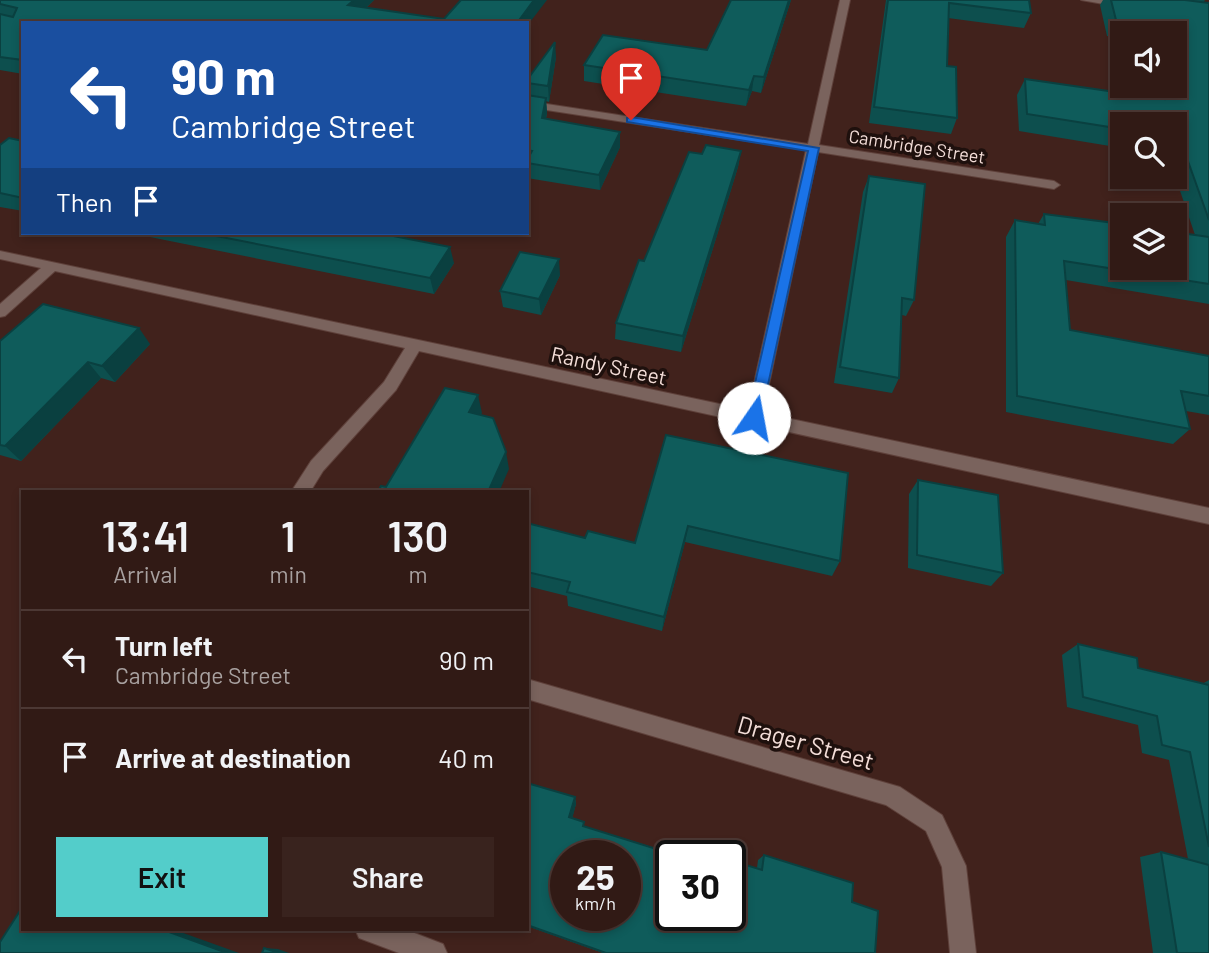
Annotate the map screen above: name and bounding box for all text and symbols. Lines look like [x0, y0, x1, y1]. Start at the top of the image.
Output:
map controls [1110, 21, 1187, 280]
button: sound [1110, 21, 1187, 98]
text: 90 m [171, 46, 276, 105]
pin [601, 48, 661, 120]
icon: left [56, 49, 147, 140]
icon: arrive [612, 59, 650, 97]
text: Cambridge Street [171, 106, 416, 144]
button: search [1110, 112, 1187, 189]
street label: Cambridge Street [847, 124, 987, 168]
icon: arrive [127, 182, 165, 220]
text: Then [56, 186, 113, 217]
button: layers [1110, 203, 1187, 280]
street label: Randy Street [549, 341, 669, 389]
position arrow [717, 381, 791, 455]
text: 13:41 [102, 510, 189, 560]
text: 1 [281, 510, 296, 560]
text: 130 [387, 510, 448, 560]
text: Arrival [113, 560, 177, 588]
text: min [270, 560, 307, 588]
text: m [408, 560, 427, 588]
text: Turn left [115, 630, 213, 661]
icon: left [56, 640, 94, 678]
text: 90 m [439, 644, 494, 675]
text: Cambridge Street [115, 661, 291, 689]
street label: Drager Street [734, 709, 878, 775]
icon: arrive [56, 738, 94, 776]
text: Arrive at destination [115, 742, 351, 773]
text: 40 m [438, 742, 494, 773]
button: Exit [56, 837, 268, 917]
button: Share [282, 837, 494, 917]
speed limit sign: 30 [655, 840, 746, 931]
text: 25 [576, 855, 615, 897]
text: km/h [575, 892, 616, 914]

